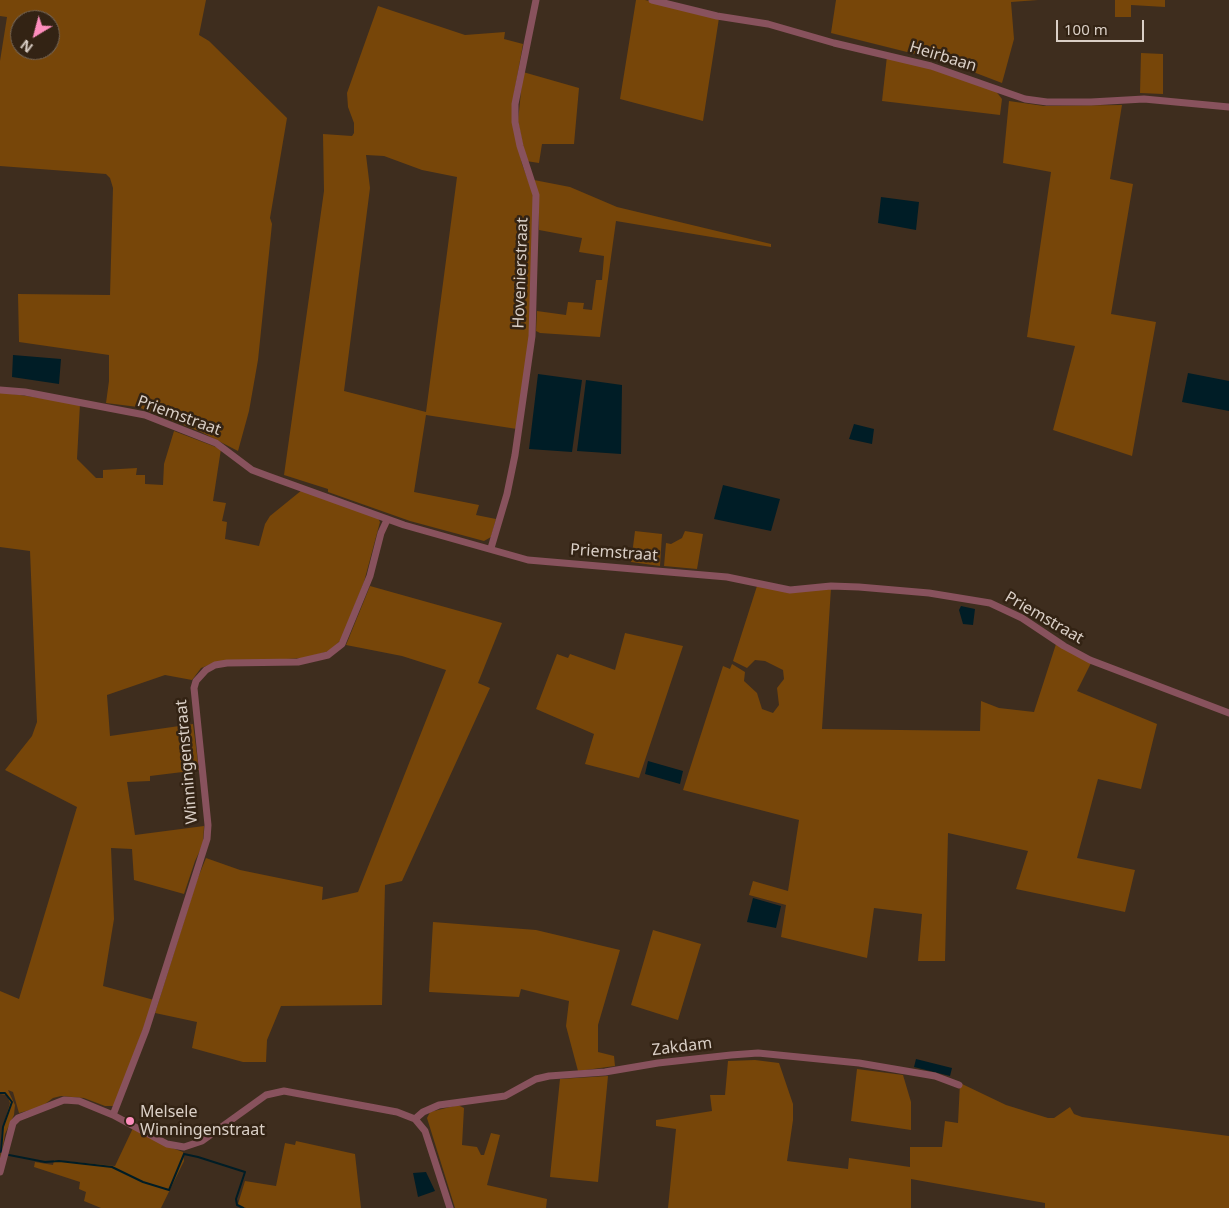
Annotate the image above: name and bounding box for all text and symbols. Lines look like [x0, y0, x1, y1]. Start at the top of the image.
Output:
north arrow [10, 10, 60, 60]
scale bar [1059, 10, 1146, 42]
text: 100 m [1064, 19, 1108, 39]
text: N [16, 36, 37, 58]
street label: Heirbaan [907, 38, 979, 76]
street label: Hovenierstraat [509, 217, 533, 329]
street label: Priemstraat [134, 392, 224, 440]
street label: Priemstraat [570, 540, 658, 566]
street label: Priemstraat [1001, 588, 1087, 648]
street label: Winningenstraat [172, 699, 202, 825]
street label: Zakdam [651, 1034, 713, 1060]
place label: Melsele Winningenstraat [140, 1102, 265, 1140]
marker: Melsele Winningenstraat [124, 1115, 136, 1127]

